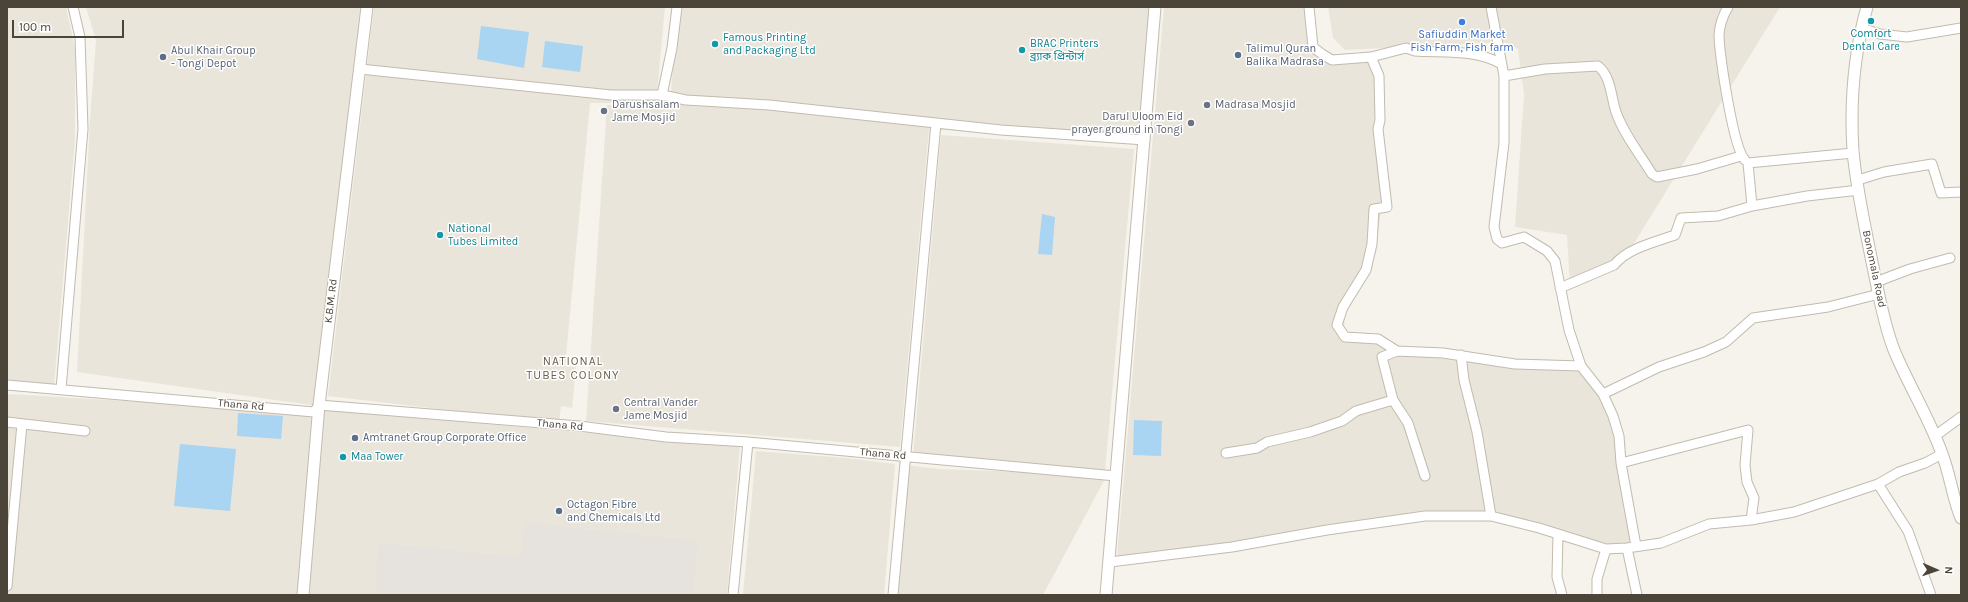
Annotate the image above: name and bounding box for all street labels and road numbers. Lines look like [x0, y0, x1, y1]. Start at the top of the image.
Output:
street label: Bonomala Road [1859, 229, 1889, 309]
street label: K.B.M. Rd [322, 278, 340, 324]
street label: Thana Rd [217, 396, 265, 414]
street label: Thana Rd [536, 416, 584, 434]
street label: Thana Rd [859, 445, 907, 463]

